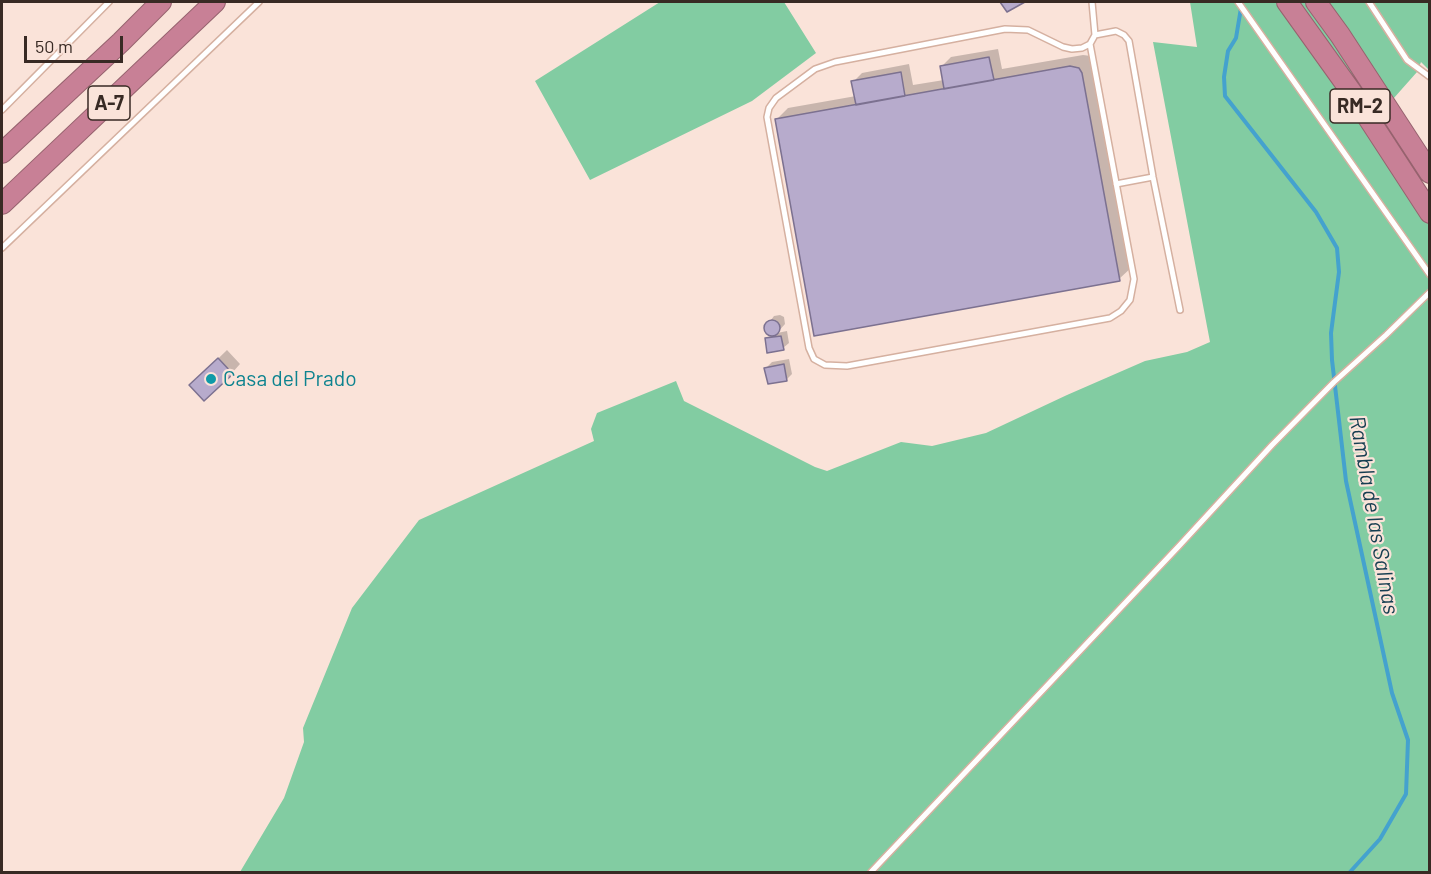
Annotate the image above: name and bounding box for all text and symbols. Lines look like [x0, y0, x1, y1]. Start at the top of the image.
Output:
scale bar [27, 24, 126, 62]
text: 50 m [35, 35, 73, 57]
road number: A-7 [88, 86, 130, 120]
road number: RM-2 [1330, 89, 1390, 123]
place label: Casa del Prado [223, 366, 357, 392]
marker: Casa del Prado [204, 372, 218, 386]
water label: Rambla de las Salinas [1344, 414, 1404, 616]

